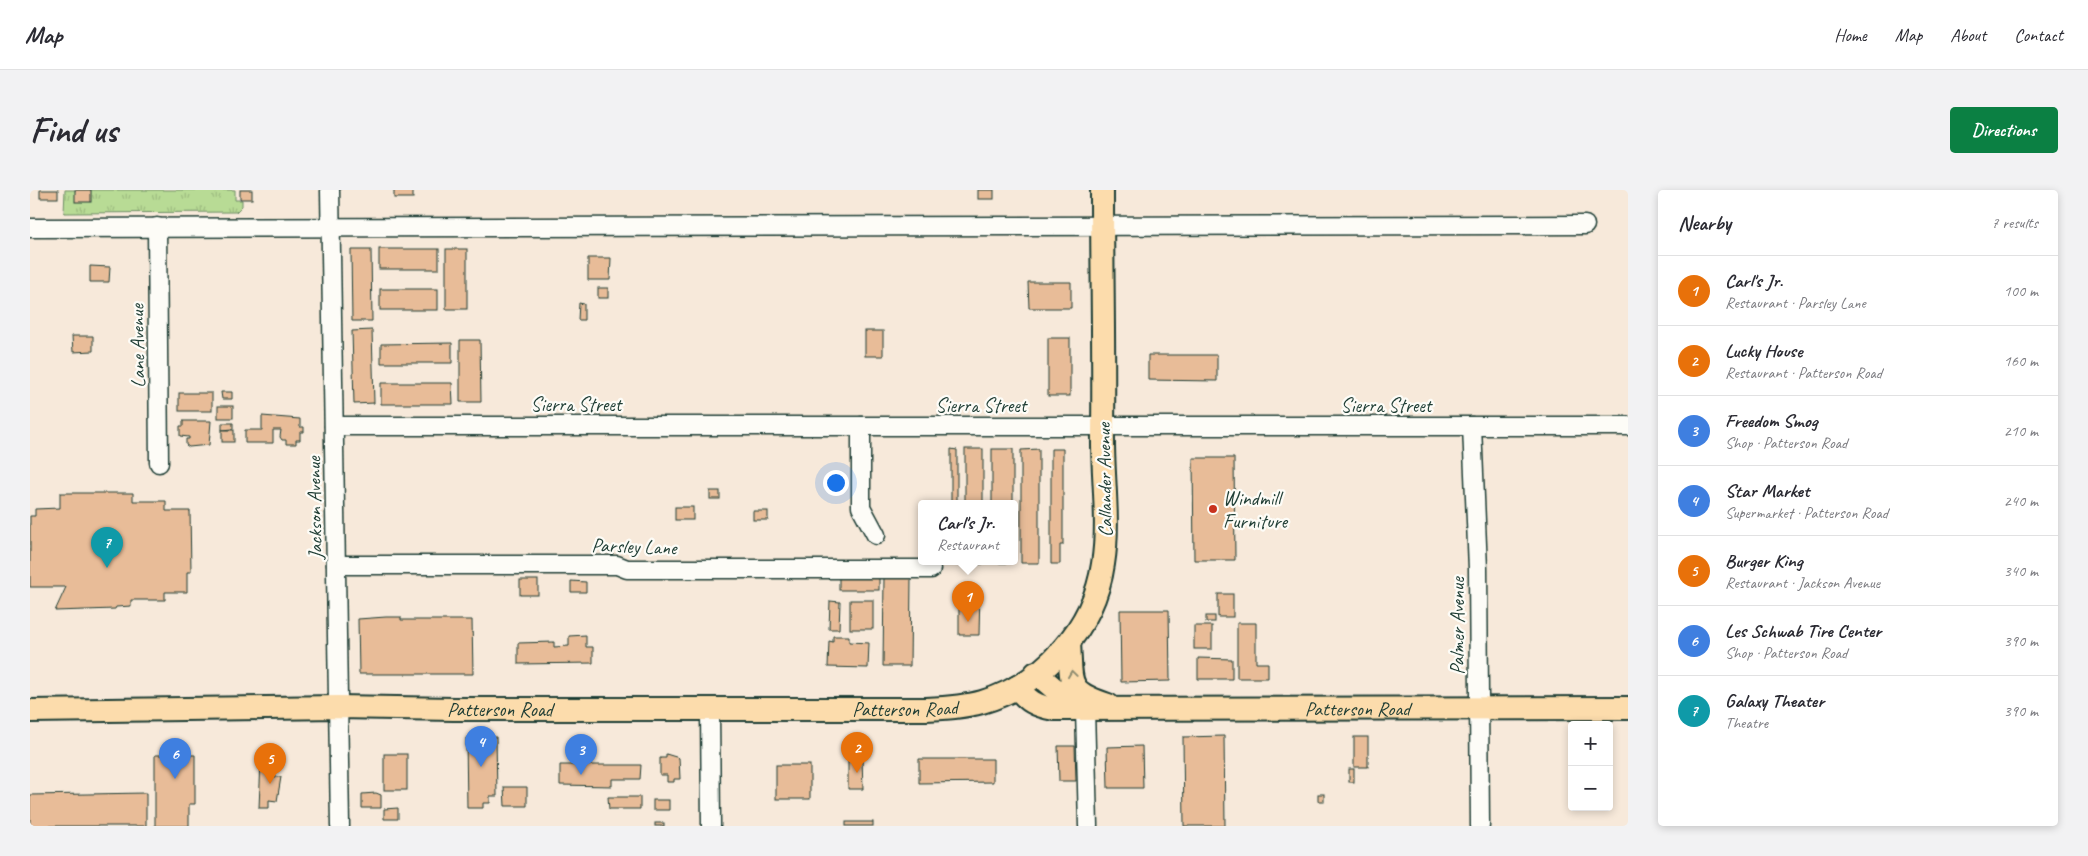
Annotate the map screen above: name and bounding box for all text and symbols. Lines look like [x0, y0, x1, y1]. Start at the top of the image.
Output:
text: Map [25, 20, 62, 50]
text: Home [1834, 24, 1867, 46]
text: Map [1895, 24, 1922, 46]
text: About [1950, 24, 1986, 46]
text: Contact [2014, 24, 2063, 46]
button: Directions [1950, 107, 2058, 153]
text: Find us [30, 108, 117, 153]
text: Nearby [1678, 210, 1731, 236]
text: 7 results [1991, 213, 2038, 233]
text: Carl's Jr. [1725, 269, 1783, 293]
text: 1 [1690, 281, 1698, 301]
text: 100 m [2004, 281, 2038, 301]
text: Restaurant · Parsley Lane [1725, 293, 1866, 313]
street label: Lane Avenue [124, 302, 151, 388]
text: Lucky House [1725, 339, 1802, 363]
text: 2 [1690, 351, 1698, 371]
text: 160 m [2004, 351, 2038, 371]
text: Restaurant · Patterson Road [1725, 363, 1882, 383]
street label: Sierra Street [531, 392, 624, 417]
street label: Sierra Street [936, 393, 1029, 418]
street label: Sierra Street [1341, 393, 1434, 418]
text: Freedom Smog [1725, 409, 1818, 433]
street label: Callander Avenue [1091, 421, 1118, 537]
text: 3 [1690, 421, 1698, 441]
text: 210 m [2004, 421, 2038, 441]
text: Shop · Patterson Road [1725, 433, 1847, 453]
street label: Jackson Avenue [301, 455, 328, 561]
your location [823, 470, 849, 496]
text: Star Market [1725, 479, 1809, 503]
place label: Windmill Furniture [1223, 486, 1288, 534]
text: 4 [1690, 491, 1698, 511]
text: 240 m [2004, 491, 2038, 511]
popup [918, 500, 1018, 565]
marker: Windmill Furniture [1207, 503, 1219, 515]
text: Supermarket · Patterson Road [1725, 503, 1888, 523]
text: Carl's Jr. [937, 511, 995, 535]
pin: 7 [91, 527, 123, 568]
street label: Parsley Lane [591, 533, 678, 561]
text: Restaurant [937, 535, 999, 555]
text: Burger King [1725, 549, 1803, 573]
text: 5 [1691, 561, 1697, 581]
text: 340 m [2004, 561, 2038, 581]
text: Restaurant · Jackson Avenue [1725, 573, 1880, 593]
street label: Palmer Avenue [1445, 576, 1470, 675]
pin: 1 [952, 581, 984, 622]
text: Les Schwab Tire Center [1725, 619, 1881, 643]
text: 6 [1690, 631, 1698, 651]
text: 390 m [2004, 631, 2038, 651]
text: Shop · Patterson Road [1725, 643, 1847, 663]
one-way arrow [1067, 669, 1078, 677]
text: Galaxy Theater [1725, 689, 1824, 713]
street label: Patterson Road [852, 694, 962, 722]
street label: Patterson Road [1305, 696, 1413, 722]
street label: Patterson Road [447, 697, 556, 722]
text: 7 [1690, 701, 1698, 721]
text: 390 m [2004, 701, 2038, 721]
text: Theatre [1725, 713, 1768, 733]
map controls [1568, 721, 1613, 811]
button: + [1568, 721, 1613, 766]
pin: 4 [465, 726, 497, 767]
pin: 2 [841, 732, 873, 773]
pin: 3 [565, 734, 597, 775]
pin: 6 [159, 738, 191, 779]
pin: 5 [254, 743, 286, 784]
button: − [1568, 766, 1613, 811]

